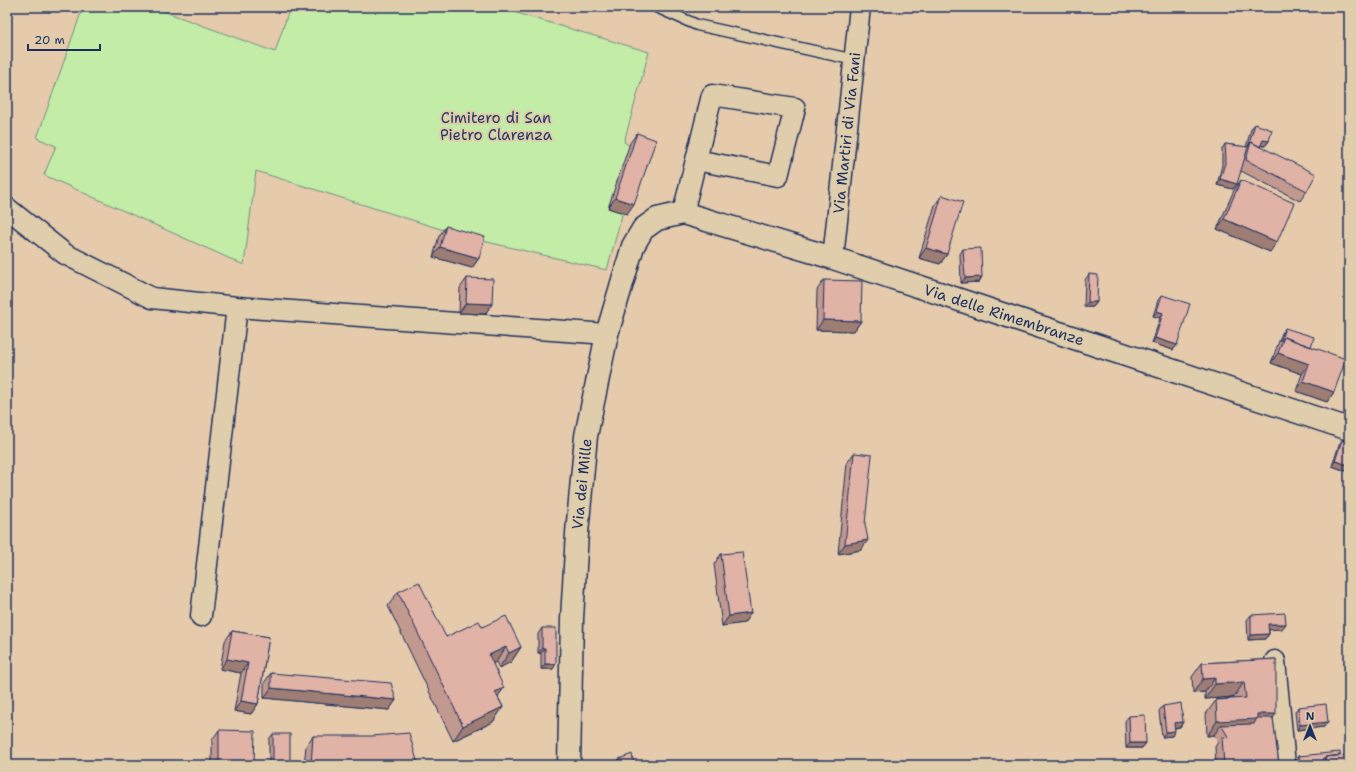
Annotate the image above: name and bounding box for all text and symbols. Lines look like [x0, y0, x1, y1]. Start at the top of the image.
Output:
scale bar [28, 26, 100, 52]
text: 20 m [34, 32, 65, 48]
street label: Via Martiri di Via Fani [829, 51, 865, 215]
park label: Cimitero di San Pietro Clarenza [440, 108, 553, 145]
street label: Via delle Rimembranze [921, 280, 1087, 350]
street label: Via dei Mille [567, 437, 597, 531]
north arrow [1290, 706, 1330, 746]
text: N [1306, 709, 1315, 724]

